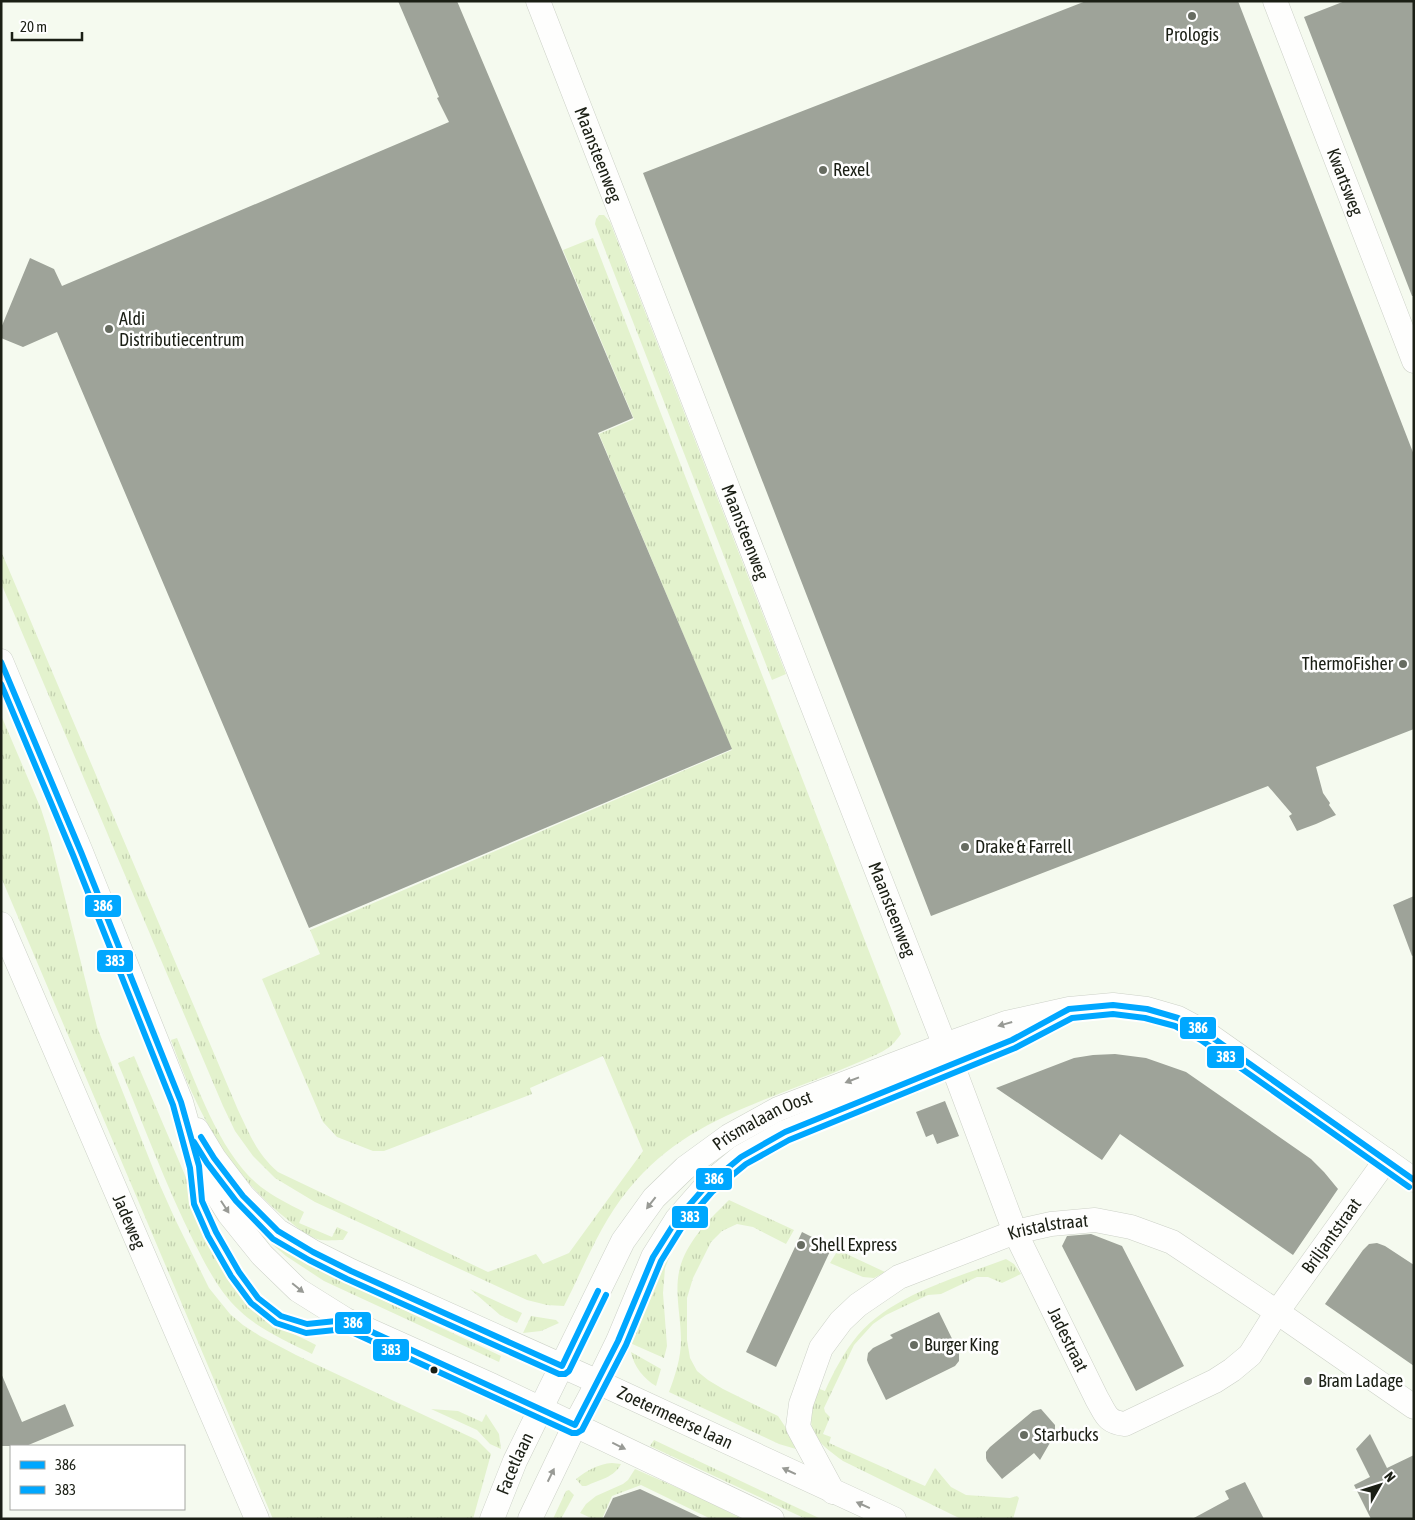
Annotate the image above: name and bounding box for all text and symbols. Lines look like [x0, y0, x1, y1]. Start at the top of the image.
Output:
scale bar [12, 10, 82, 42]
marker: Prologis [1186, 10, 1198, 22]
text: 20 m [20, 18, 47, 35]
place label: Prologis [1165, 24, 1219, 45]
street label: Maansteenweg [570, 104, 626, 205]
street label: Kwartsweg [1323, 145, 1368, 219]
place label: Rexel [833, 159, 870, 180]
marker: Rexel [817, 164, 829, 176]
place label: Aldi Distributiecentrum [119, 308, 245, 350]
marker: Aldi Distributiecentrum [103, 323, 115, 335]
street label: Maansteenweg [717, 481, 773, 583]
place label: ThermoFisher [1302, 653, 1394, 674]
marker: ThermoFisher [1397, 658, 1409, 670]
place label: Drake & Farrell [975, 836, 1072, 857]
marker: Drake & Farrell [959, 841, 971, 853]
street label: Maansteenweg [864, 859, 920, 960]
line badge: 386 [84, 894, 122, 918]
text: 386 [93, 898, 113, 914]
line badge: 383 [96, 949, 134, 973]
text: 383 [105, 953, 125, 969]
line badge: 386 [1179, 1016, 1217, 1040]
one-way arrow [997, 1020, 1012, 1028]
text: 386 [1188, 1020, 1208, 1036]
line badge: 383 [1206, 1045, 1245, 1069]
text: 383 [1216, 1049, 1236, 1065]
one-way arrow [845, 1077, 860, 1084]
street label: Prismalaan Oost [708, 1086, 815, 1154]
line badge: 386 [695, 1167, 733, 1191]
text: 386 [704, 1171, 724, 1187]
street label: Jadeweg [109, 1191, 151, 1252]
street label: Briljantstraat [1297, 1194, 1365, 1277]
one-way arrow [645, 1196, 656, 1209]
one-way arrow [220, 1201, 230, 1214]
line badge: 383 [671, 1205, 709, 1229]
text: 383 [680, 1209, 700, 1225]
street label: Kristalstraat [1004, 1210, 1089, 1244]
place label: Shell Express [811, 1234, 897, 1255]
marker: Shell Express [795, 1239, 807, 1251]
one-way arrow [291, 1283, 304, 1294]
street label: Jadestraat [1044, 1304, 1093, 1375]
line badge: 386 [334, 1311, 372, 1335]
text: 386 [343, 1315, 363, 1331]
place label: Burger King [924, 1334, 999, 1355]
line badge: 383 [372, 1338, 410, 1362]
marker: Burger King [908, 1339, 920, 1351]
text: 383 [381, 1342, 401, 1358]
unlabelled marker [429, 1365, 439, 1375]
place label: Bram Ladage [1318, 1370, 1403, 1391]
marker: Bram Ladage [1302, 1375, 1314, 1387]
street label: Zoetermeerse laan [614, 1381, 736, 1453]
place label: Starbucks [1034, 1424, 1099, 1445]
street label: Facetlaan [492, 1429, 537, 1497]
marker: Starbucks [1018, 1429, 1030, 1441]
one-way arrow [612, 1443, 626, 1451]
legend [10, 1445, 185, 1510]
text: 386 [55, 1456, 76, 1473]
north arrow [1355, 1460, 1405, 1510]
one-way arrow [782, 1467, 796, 1475]
one-way arrow [547, 1468, 555, 1482]
text: N [1381, 1469, 1399, 1485]
text: 383 [55, 1481, 76, 1498]
one-way arrow [856, 1501, 870, 1509]

